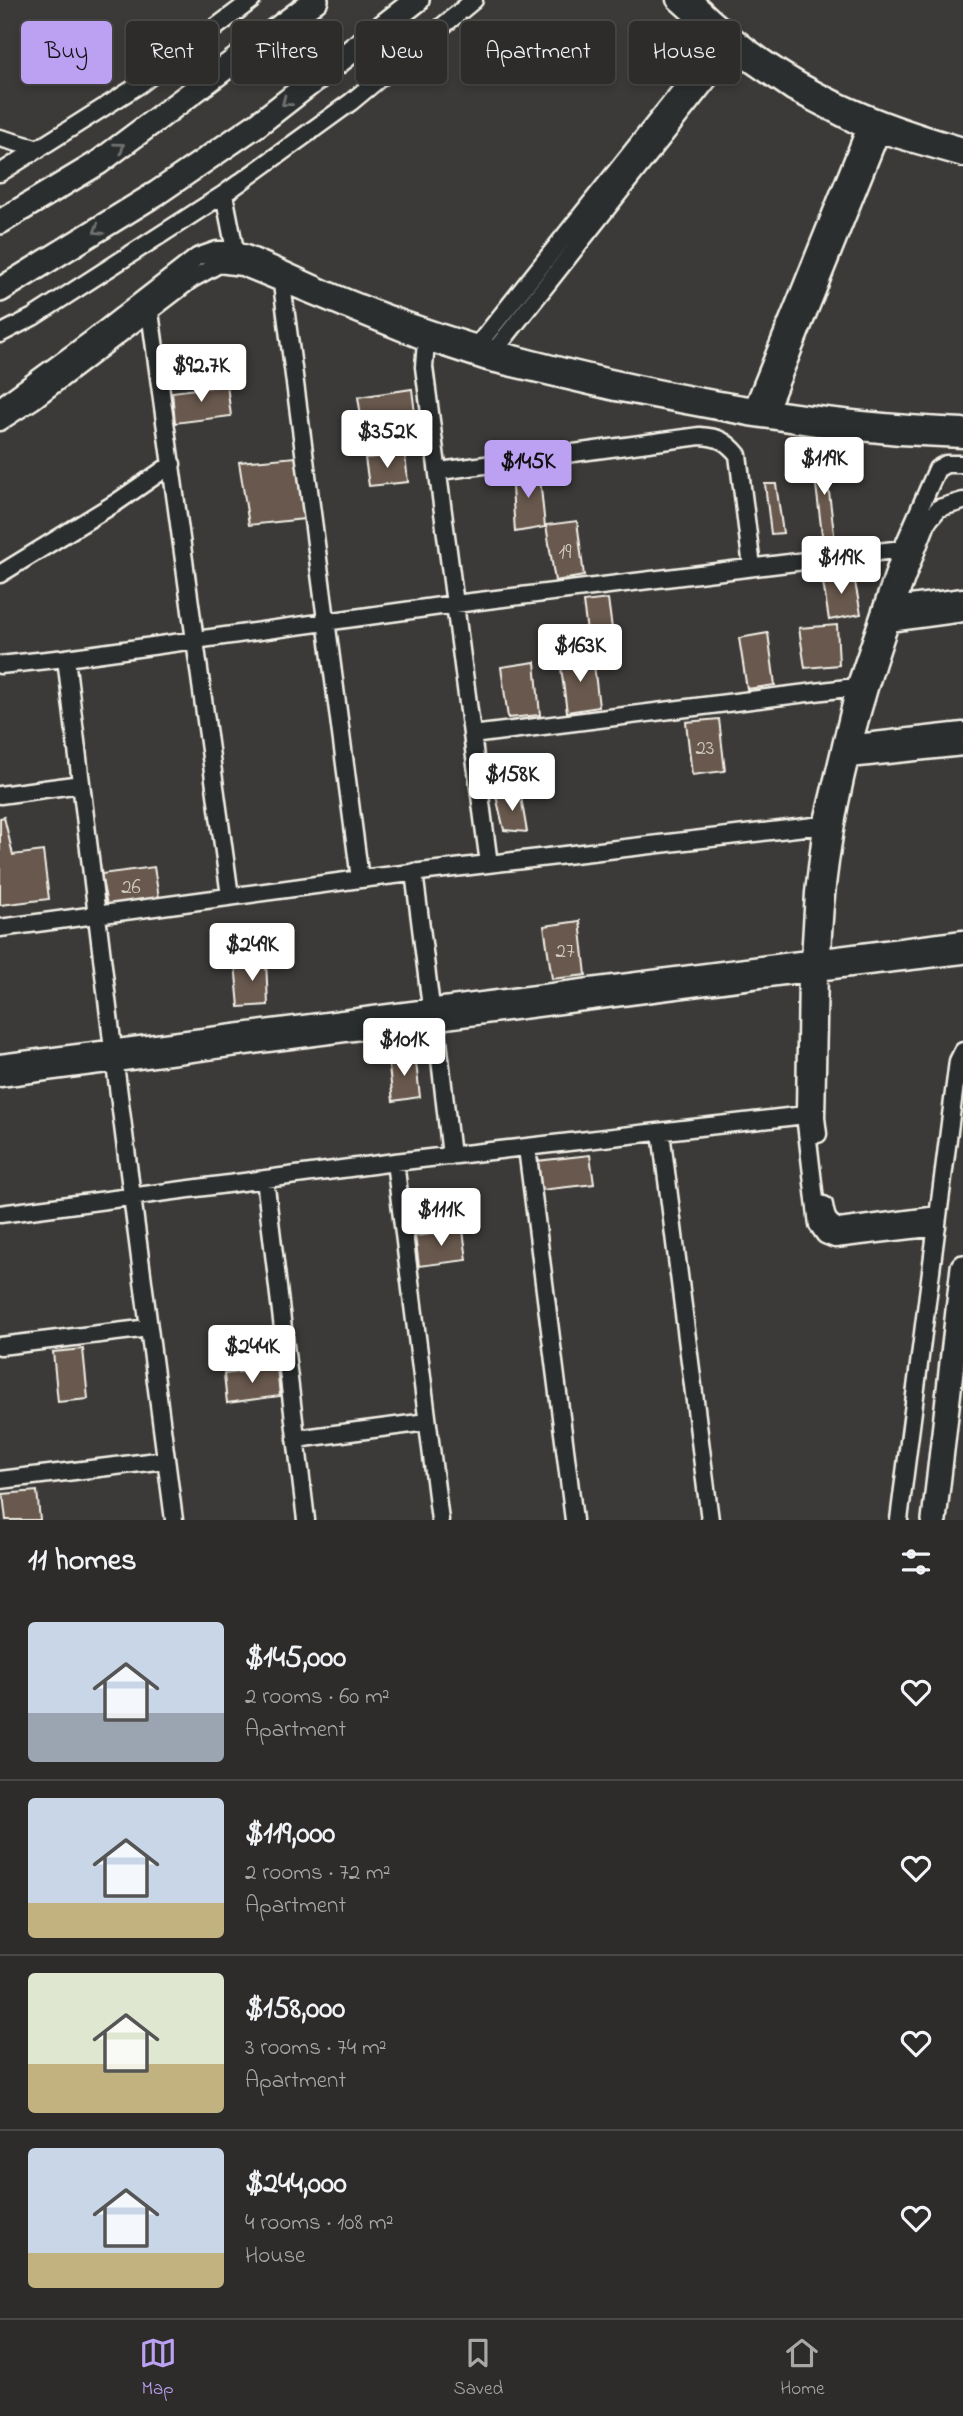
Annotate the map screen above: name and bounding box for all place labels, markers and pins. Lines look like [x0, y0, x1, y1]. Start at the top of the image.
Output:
pin: $92.7K [144, 344, 258, 404]
pin: $352K [338, 410, 436, 470]
pin: $119K [775, 438, 873, 497]
pin: $145K [479, 440, 577, 500]
pin: $119K [792, 536, 890, 596]
pin: $163K [531, 624, 629, 684]
pin: $158K [463, 754, 561, 813]
pin: $249K [203, 923, 301, 983]
pin: $101K [355, 1018, 453, 1078]
pin: $111K [392, 1188, 490, 1248]
pin: $244K [203, 1326, 301, 1385]

